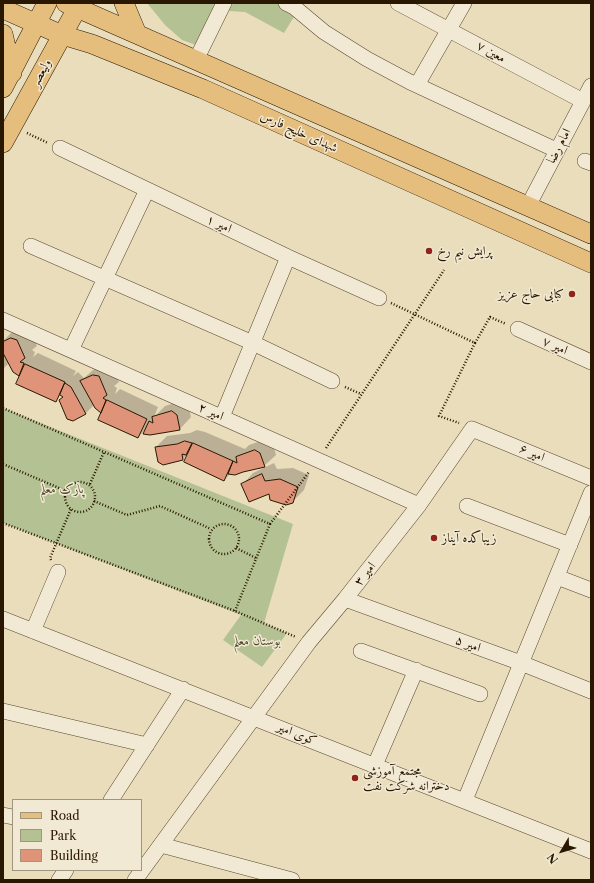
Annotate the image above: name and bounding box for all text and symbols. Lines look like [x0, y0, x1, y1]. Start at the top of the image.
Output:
street label: معین ۷ [474, 38, 508, 66]
street label: ولیعصر [27, 56, 55, 90]
street label: شهدای خلیج فارس [258, 108, 340, 156]
street label: امام رضا [543, 126, 575, 166]
street label: امیر ۱ [204, 211, 234, 237]
place label: پرایش نیم رخ [437, 243, 492, 259]
marker: پرایش نیم رخ [424, 246, 434, 256]
place label: کبابی حاج عزیز [498, 286, 564, 302]
marker: کبابی حاج عزیز [567, 289, 577, 299]
street label: امیر ۷ [540, 334, 570, 358]
street label: امیر ۲ [196, 400, 226, 424]
street label: امیر ۶ [517, 441, 547, 465]
park label: پارک معلم [40, 481, 84, 497]
place label: زیباکده آیناز [442, 530, 497, 546]
marker: زیباکده آیناز [429, 533, 439, 543]
street label: امیر ۳ [351, 559, 379, 589]
street label: امیر ۵ [453, 632, 483, 656]
park label: بوستان معلم [233, 633, 281, 649]
street label: کوی امیر [275, 719, 319, 749]
place label: مجتمع آموزشی دخترانه شرکت نفت [363, 763, 450, 794]
marker: مجتمع آموزشی دخترانه شرکت نفت [350, 773, 360, 783]
legend [12, 799, 142, 871]
text: Road [50, 808, 80, 823]
text: Park [50, 828, 76, 843]
north arrow [542, 831, 582, 871]
text: Building [50, 848, 98, 863]
text: N [544, 850, 561, 866]

